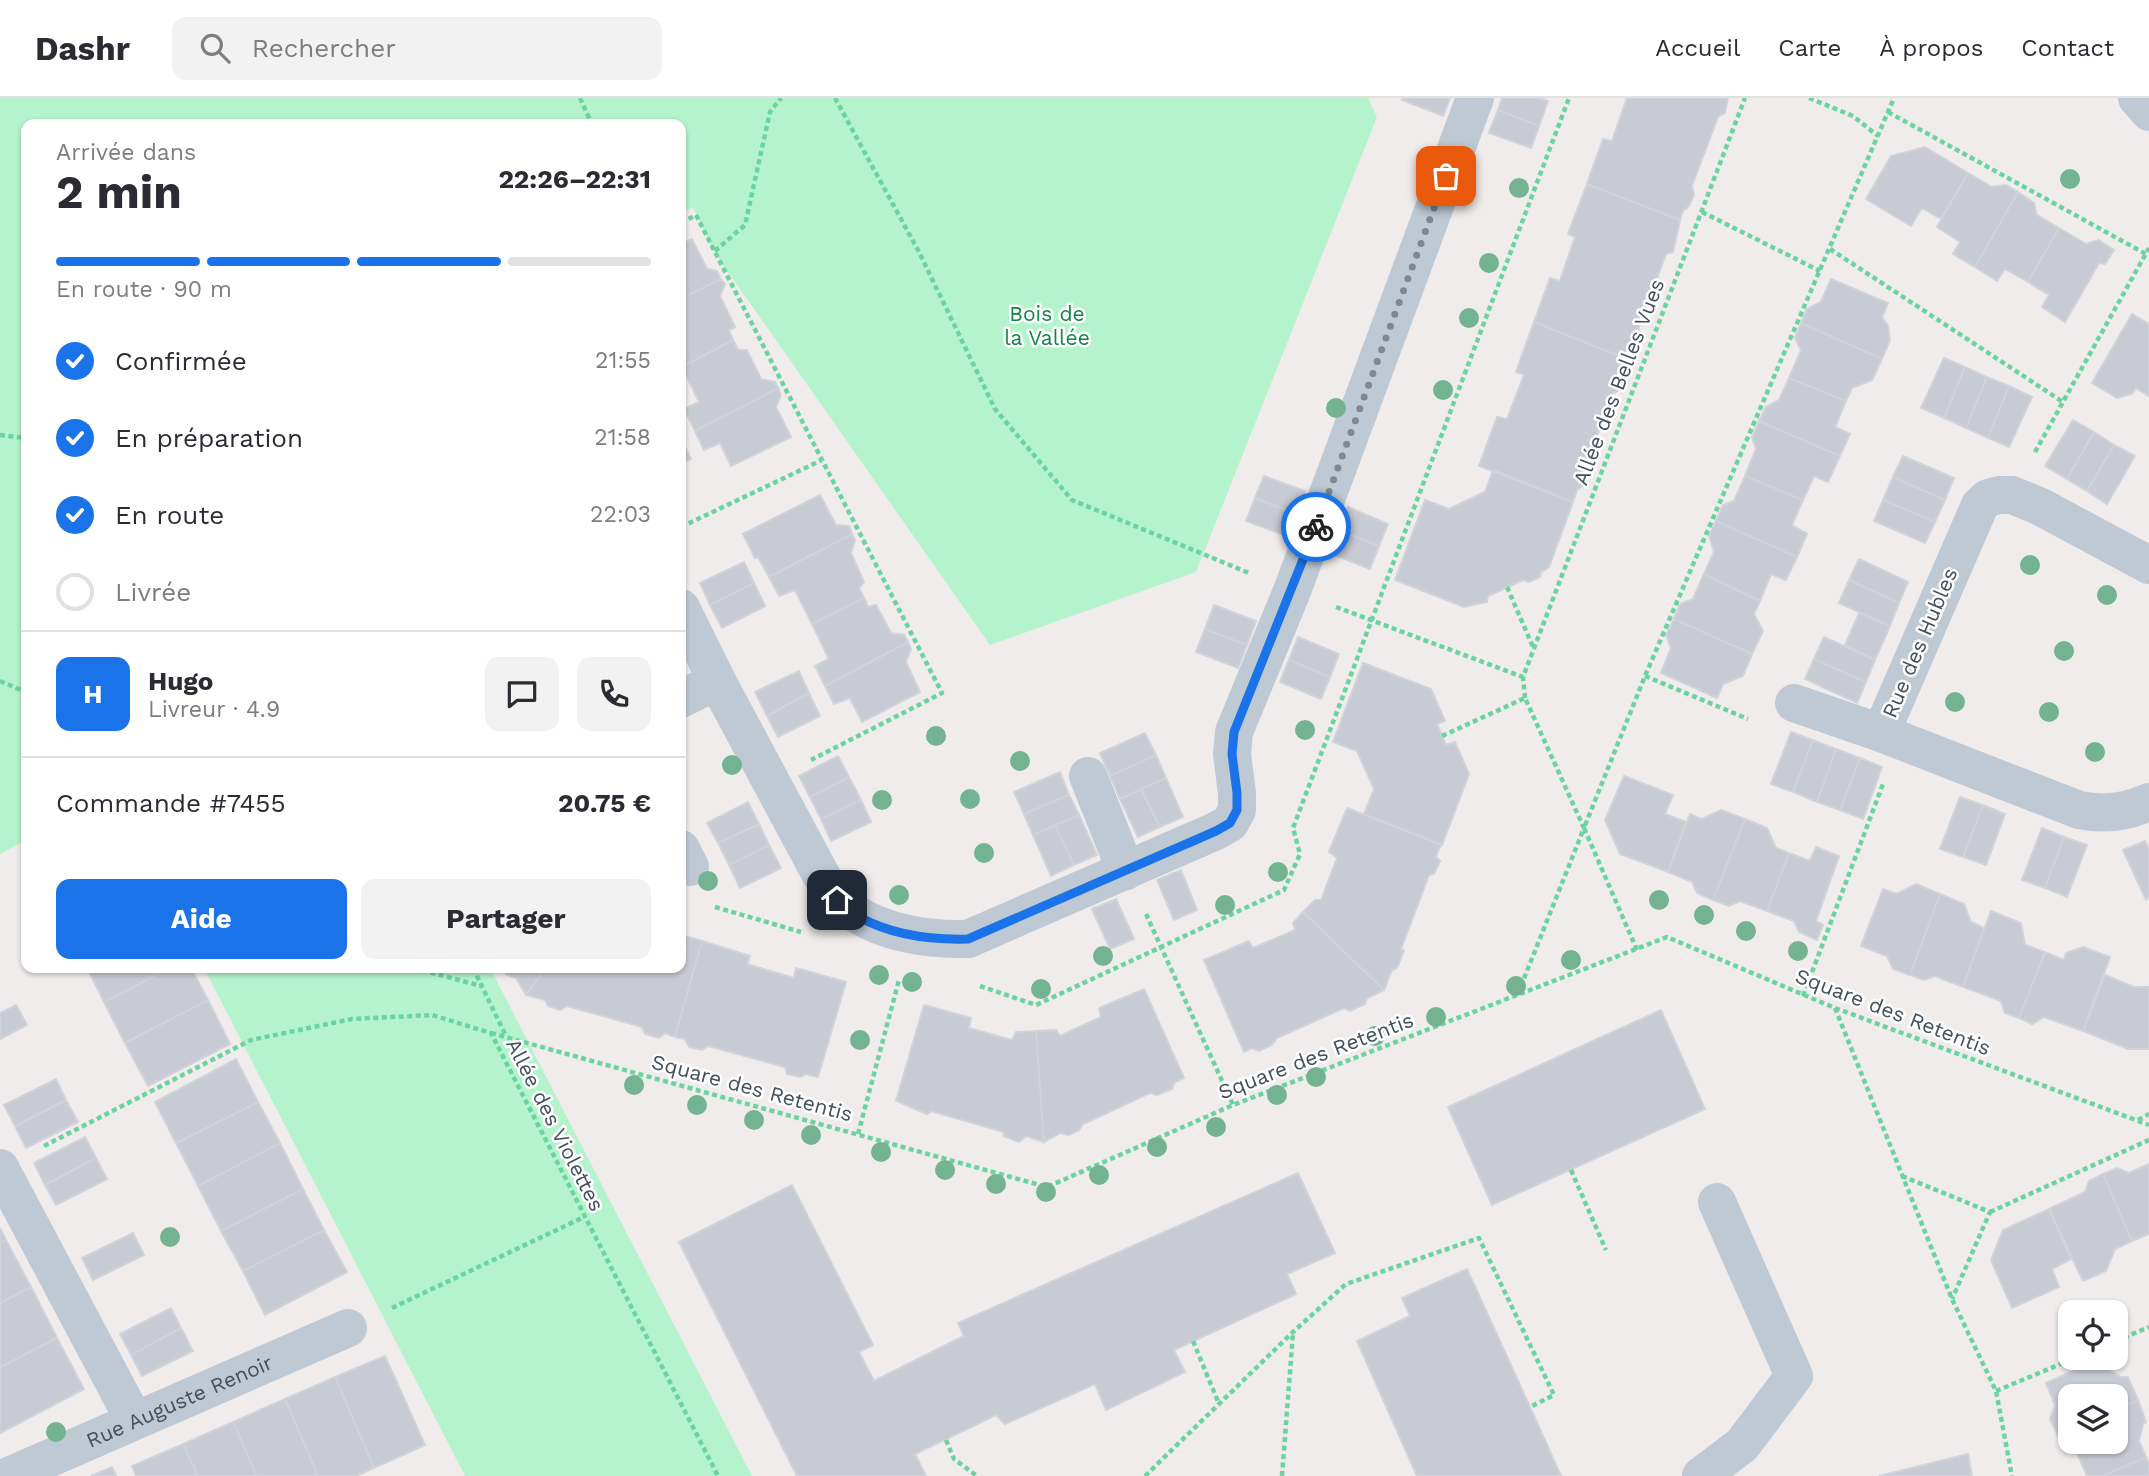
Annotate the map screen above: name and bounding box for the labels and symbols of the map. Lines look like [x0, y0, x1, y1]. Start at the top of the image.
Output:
pin [1416, 146, 1476, 206]
street label: Allée des Belles Vues [1568, 275, 1669, 489]
park label: Bois de la Vallée [1004, 301, 1090, 350]
courier [1281, 492, 1351, 562]
street label: Rue des Hubles [1877, 564, 1962, 722]
pin [807, 870, 867, 930]
street label: Square des Retentis [1792, 963, 1994, 1060]
street label: Square des Retentis [1215, 1007, 1417, 1104]
street label: Allée des Violettes [501, 1034, 610, 1215]
street label: Square des Retentis [649, 1049, 855, 1126]
street label: Rue Auguste Renoir [82, 1349, 277, 1453]

